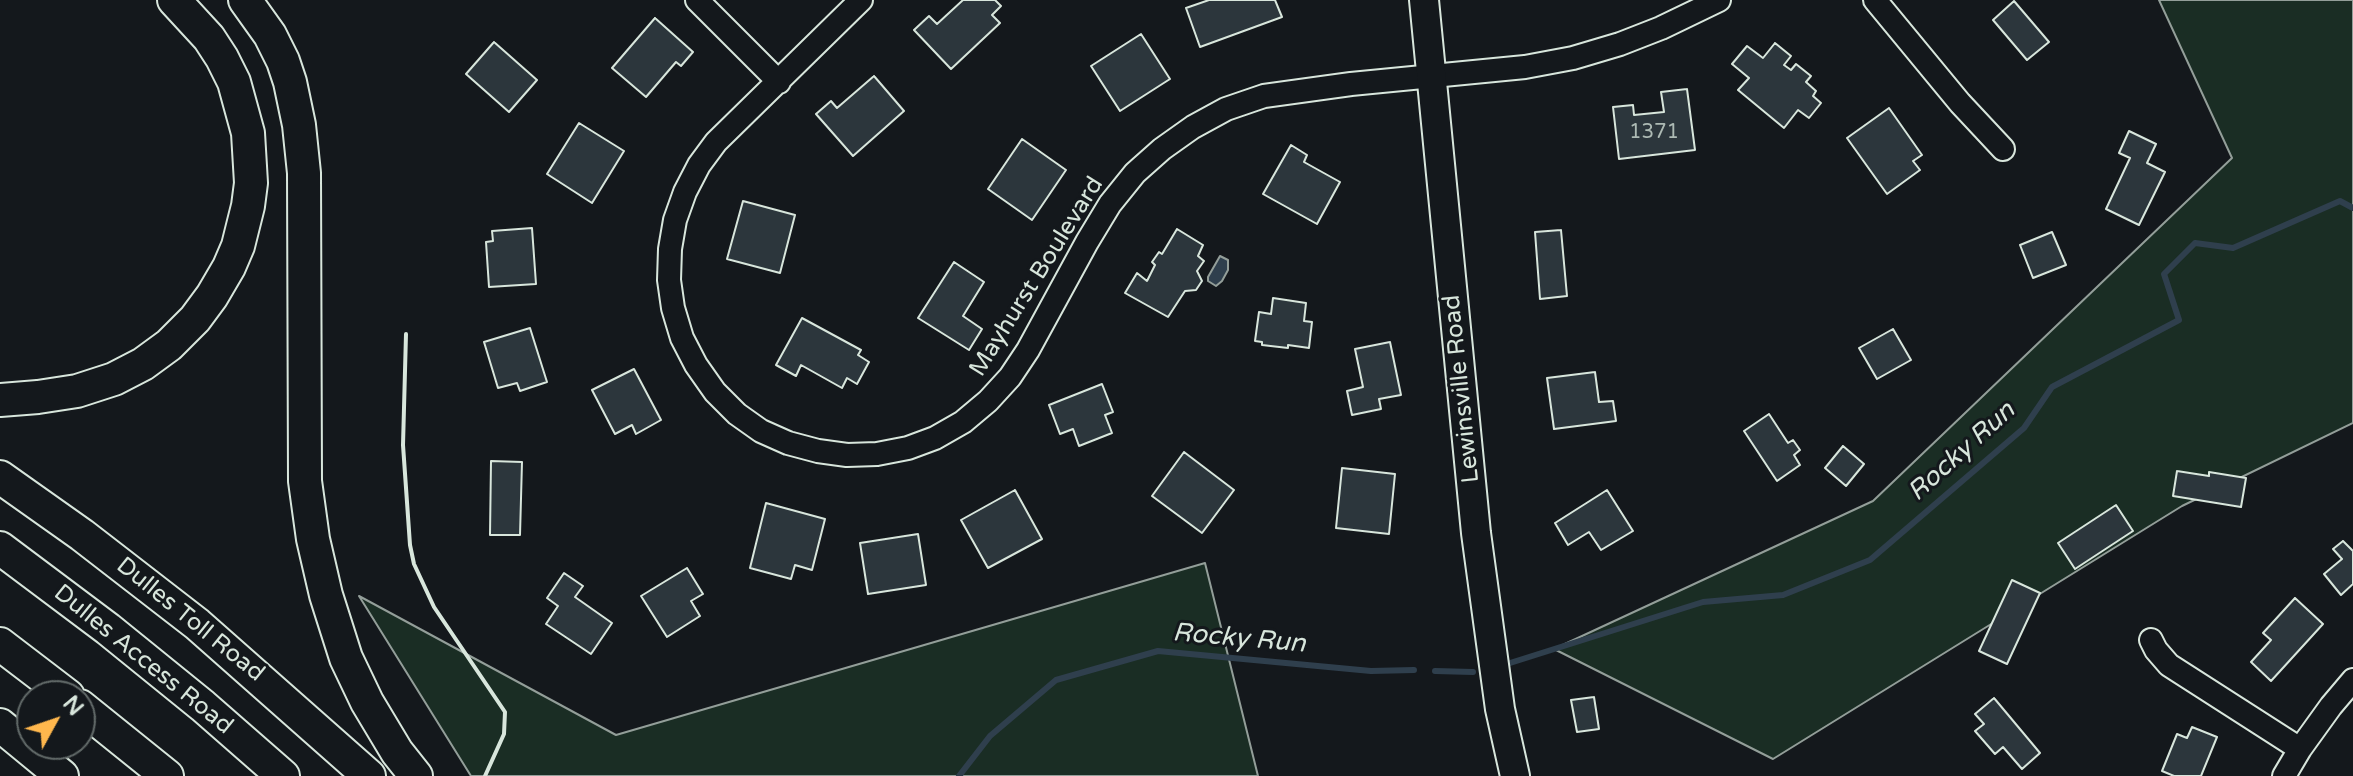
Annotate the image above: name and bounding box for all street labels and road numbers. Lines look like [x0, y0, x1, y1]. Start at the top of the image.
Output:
street label: Mayhurst Boulevard [964, 172, 1110, 382]
street label: Lewinsville Road [1438, 293, 1486, 485]
street label: Dulles Toll Road [110, 552, 270, 688]
street label: Dulles Access Road [48, 579, 238, 741]

